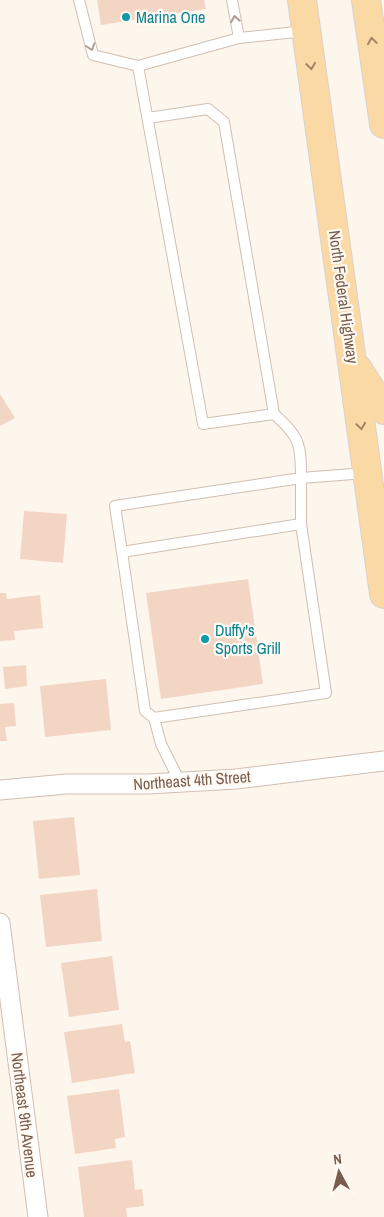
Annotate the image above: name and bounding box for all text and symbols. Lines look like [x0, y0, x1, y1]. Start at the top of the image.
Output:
place label: Marina One [136, 6, 205, 28]
marker: Marina One [120, 11, 132, 23]
one-way arrow [231, 14, 241, 23]
one-way arrow [367, 37, 378, 45]
one-way arrow [86, 42, 96, 51]
one-way arrow [305, 62, 316, 70]
street label: North Federal Highway [324, 229, 364, 365]
one-way arrow [355, 423, 366, 431]
place label: Duffy's Sports Grill [215, 619, 281, 659]
marker: Duffy's Sports Grill [199, 633, 211, 645]
street label: Northeast 4th Street [133, 765, 252, 795]
street label: Northeast 9th Avenue [6, 1051, 44, 1179]
north arrow [314, 1147, 364, 1197]
text: N [332, 1150, 343, 1169]

